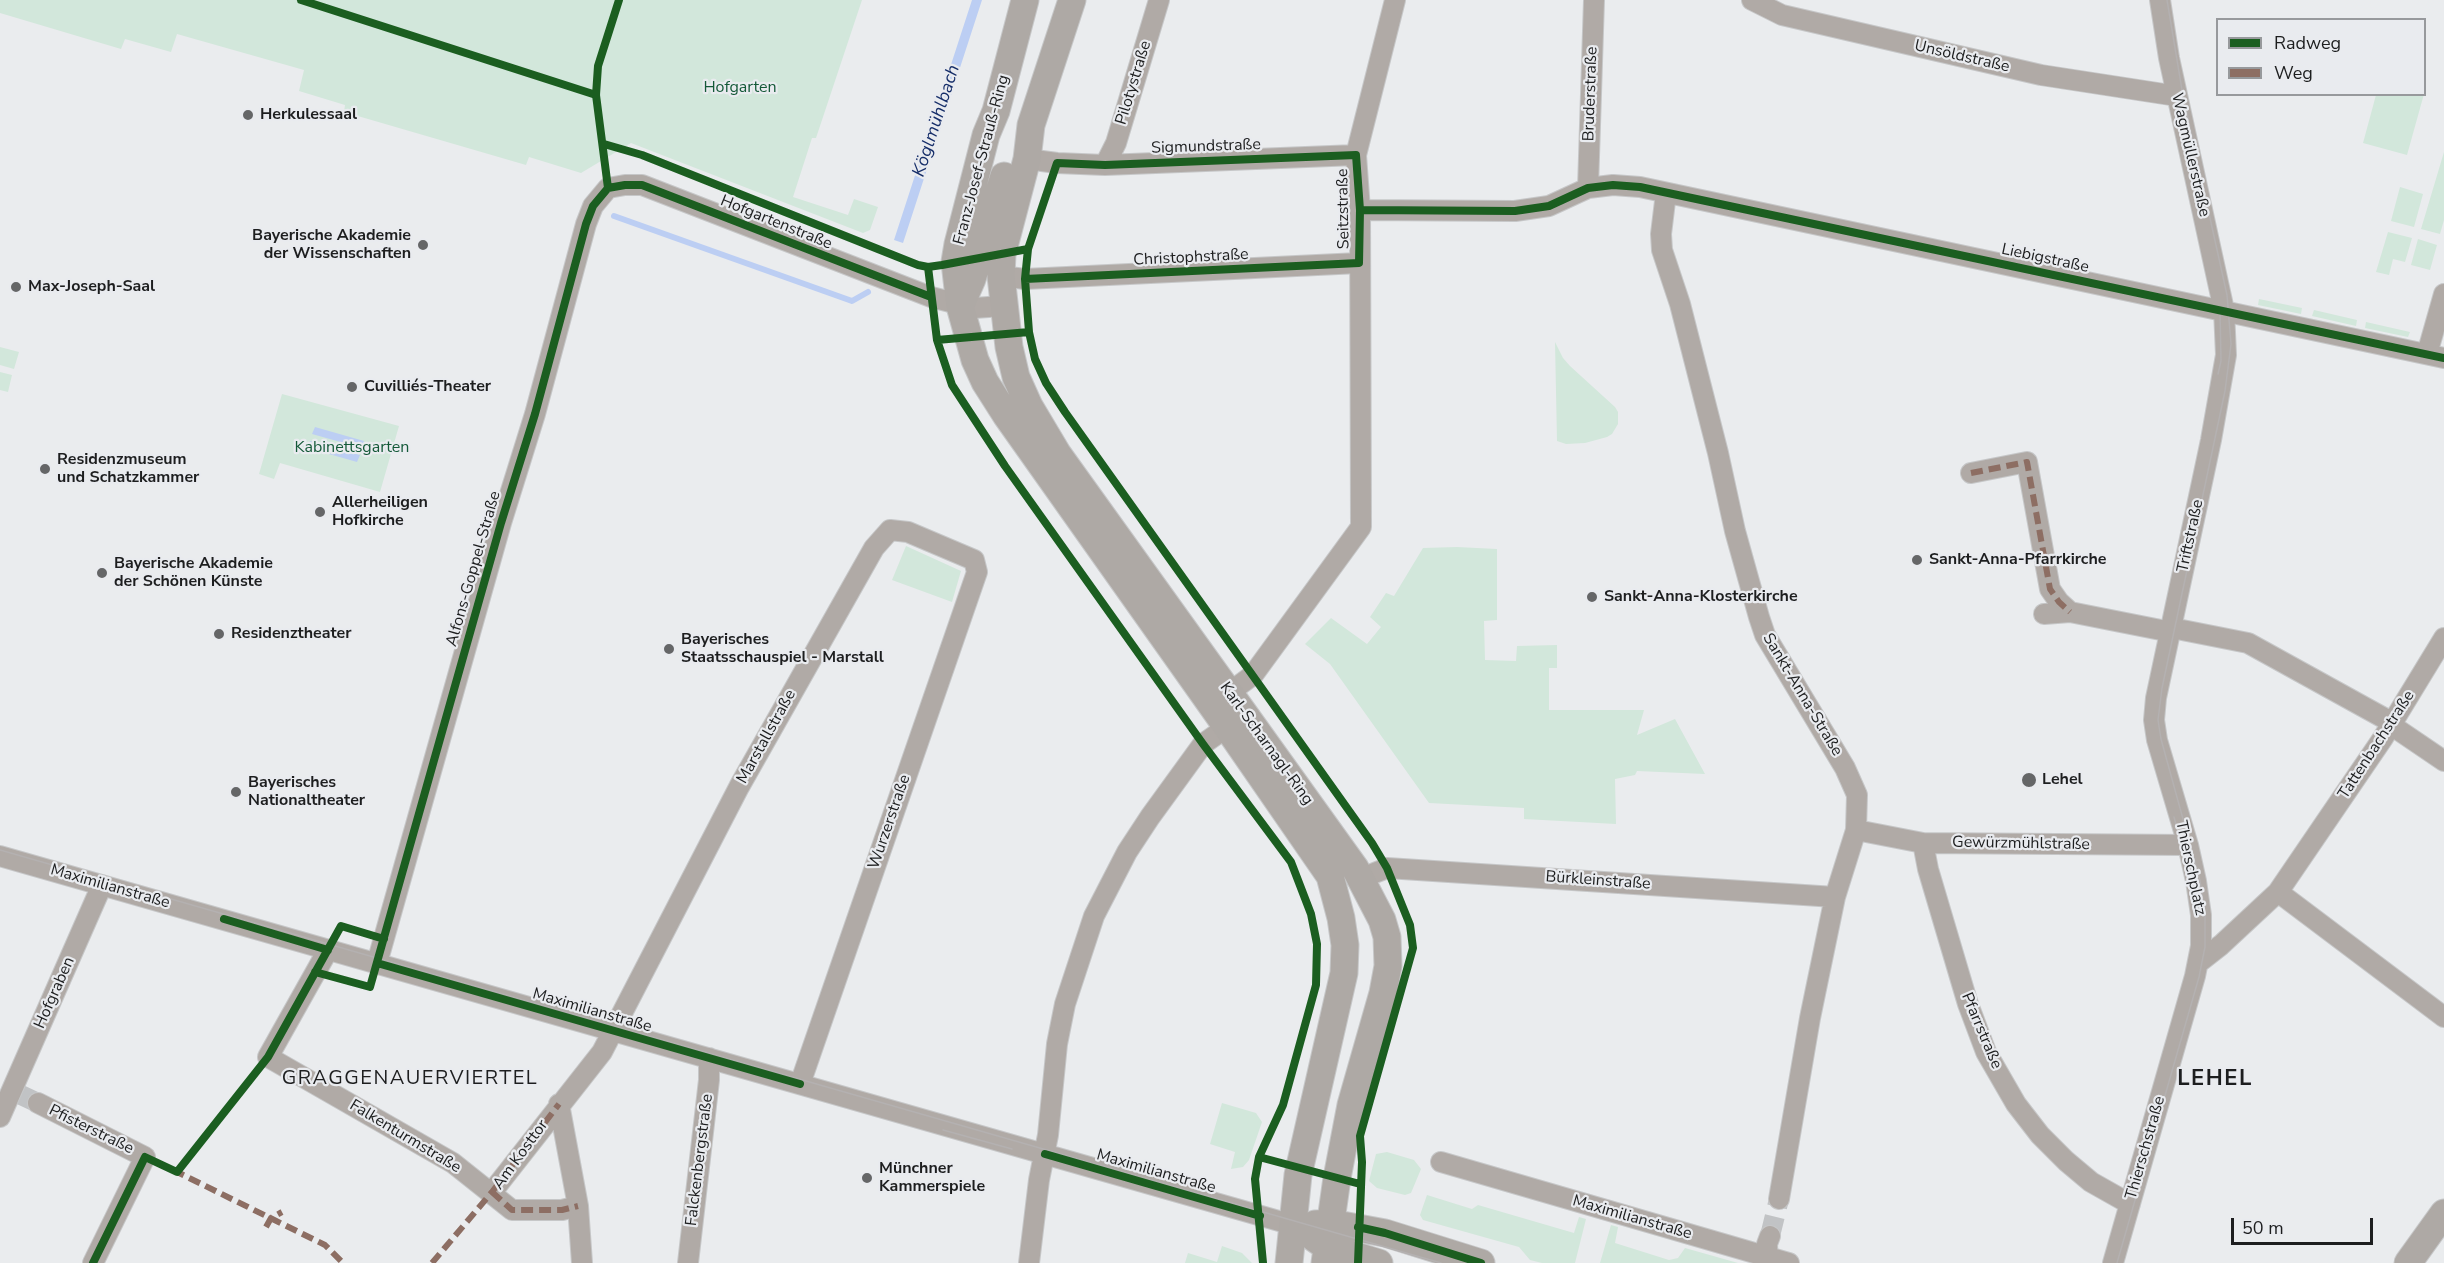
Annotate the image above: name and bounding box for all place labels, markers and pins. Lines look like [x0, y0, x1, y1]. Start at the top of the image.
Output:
place label: Herkulessaal [260, 105, 357, 125]
marker: Herkulessaal [241, 108, 255, 122]
place label: Bayerische Akademie der Wissenschaften [252, 226, 411, 264]
marker: Bayerische Akademie der Wissenschaften [416, 238, 430, 252]
place label: Max-Joseph-Saal [28, 277, 155, 297]
marker: Max-Joseph-Saal [9, 280, 23, 294]
place label: Cuvilliés-Theater [364, 377, 491, 397]
marker: Cuvilliés-Theater [345, 380, 359, 394]
place label: Residenzmuseum und Schatzkammer [57, 450, 199, 488]
marker: Residenzmuseum und Schatzkammer [38, 462, 52, 476]
place label: Allerheiligen Hofkirche [332, 493, 428, 531]
marker: Allerheiligen Hofkirche [313, 505, 327, 519]
place label: Sankt-Anna-Pfarrkirche [1929, 550, 2106, 570]
marker: Sankt-Anna-Pfarrkirche [1910, 553, 1924, 567]
place label: Bayerische Akademie der Schönen Künste [114, 554, 273, 592]
marker: Bayerische Akademie der Schönen Künste [95, 566, 109, 580]
place label: Sankt-Anna-Klosterkirche [1604, 587, 1798, 607]
marker: Sankt-Anna-Klosterkirche [1585, 590, 1599, 604]
place label: Residenztheater [231, 624, 351, 644]
marker: Residenztheater [212, 627, 226, 641]
place label: Bayerisches Staatsschauspiel - Marstall [681, 630, 884, 668]
marker: Bayerisches Staatsschauspiel - Marstall [662, 642, 676, 656]
place label: Lehel [2042, 770, 2083, 790]
marker: Lehel [2020, 771, 2038, 789]
place label: Bayerisches Nationaltheater [248, 773, 365, 811]
marker: Bayerisches Nationaltheater [229, 785, 243, 799]
place label: Münchner Kammerspiele [879, 1159, 985, 1197]
marker: Münchner Kammerspiele [860, 1171, 874, 1185]

